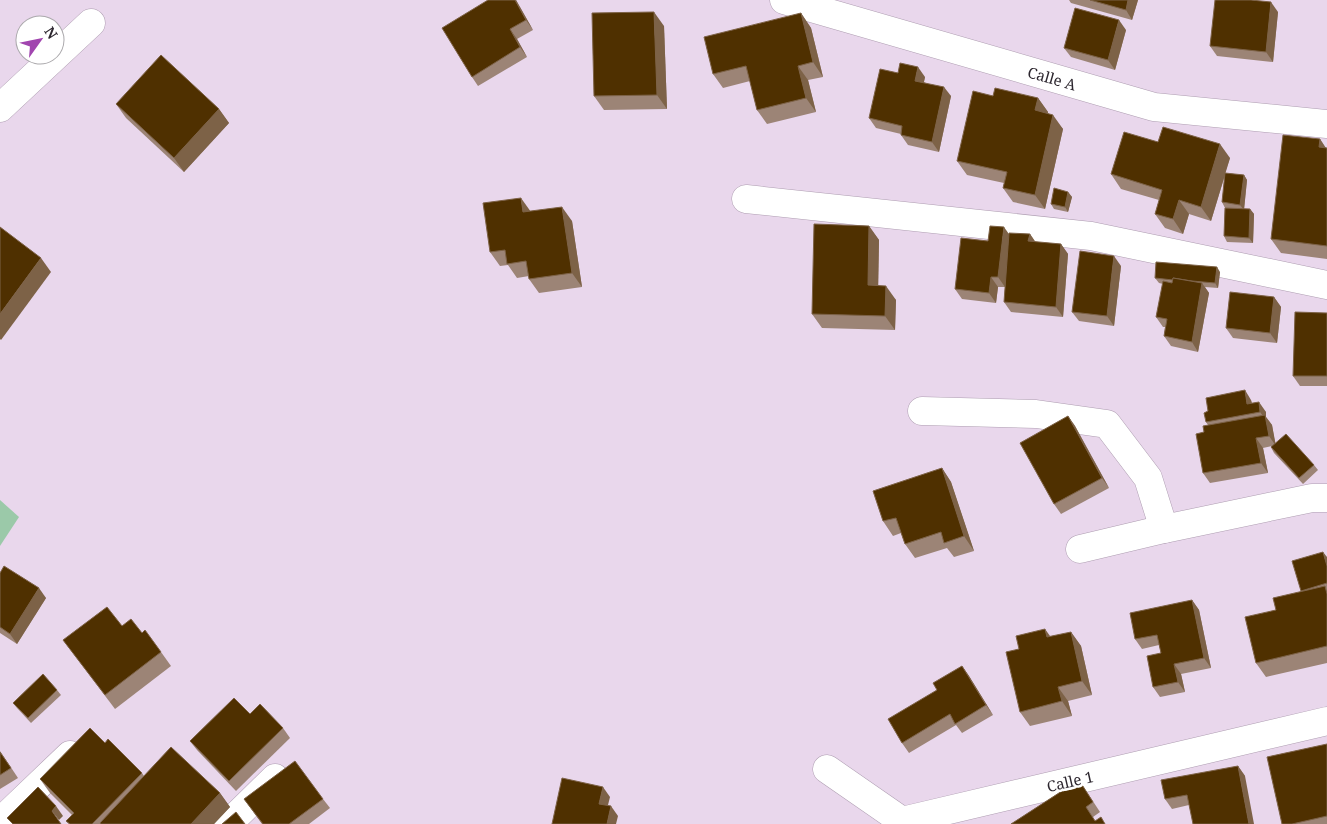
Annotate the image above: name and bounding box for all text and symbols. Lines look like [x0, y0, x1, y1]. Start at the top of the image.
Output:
north arrow [15, 15, 65, 65]
text: N [40, 23, 62, 42]
street label: Calle A [1025, 62, 1079, 95]
street label: Calle 1 [1045, 766, 1095, 796]

